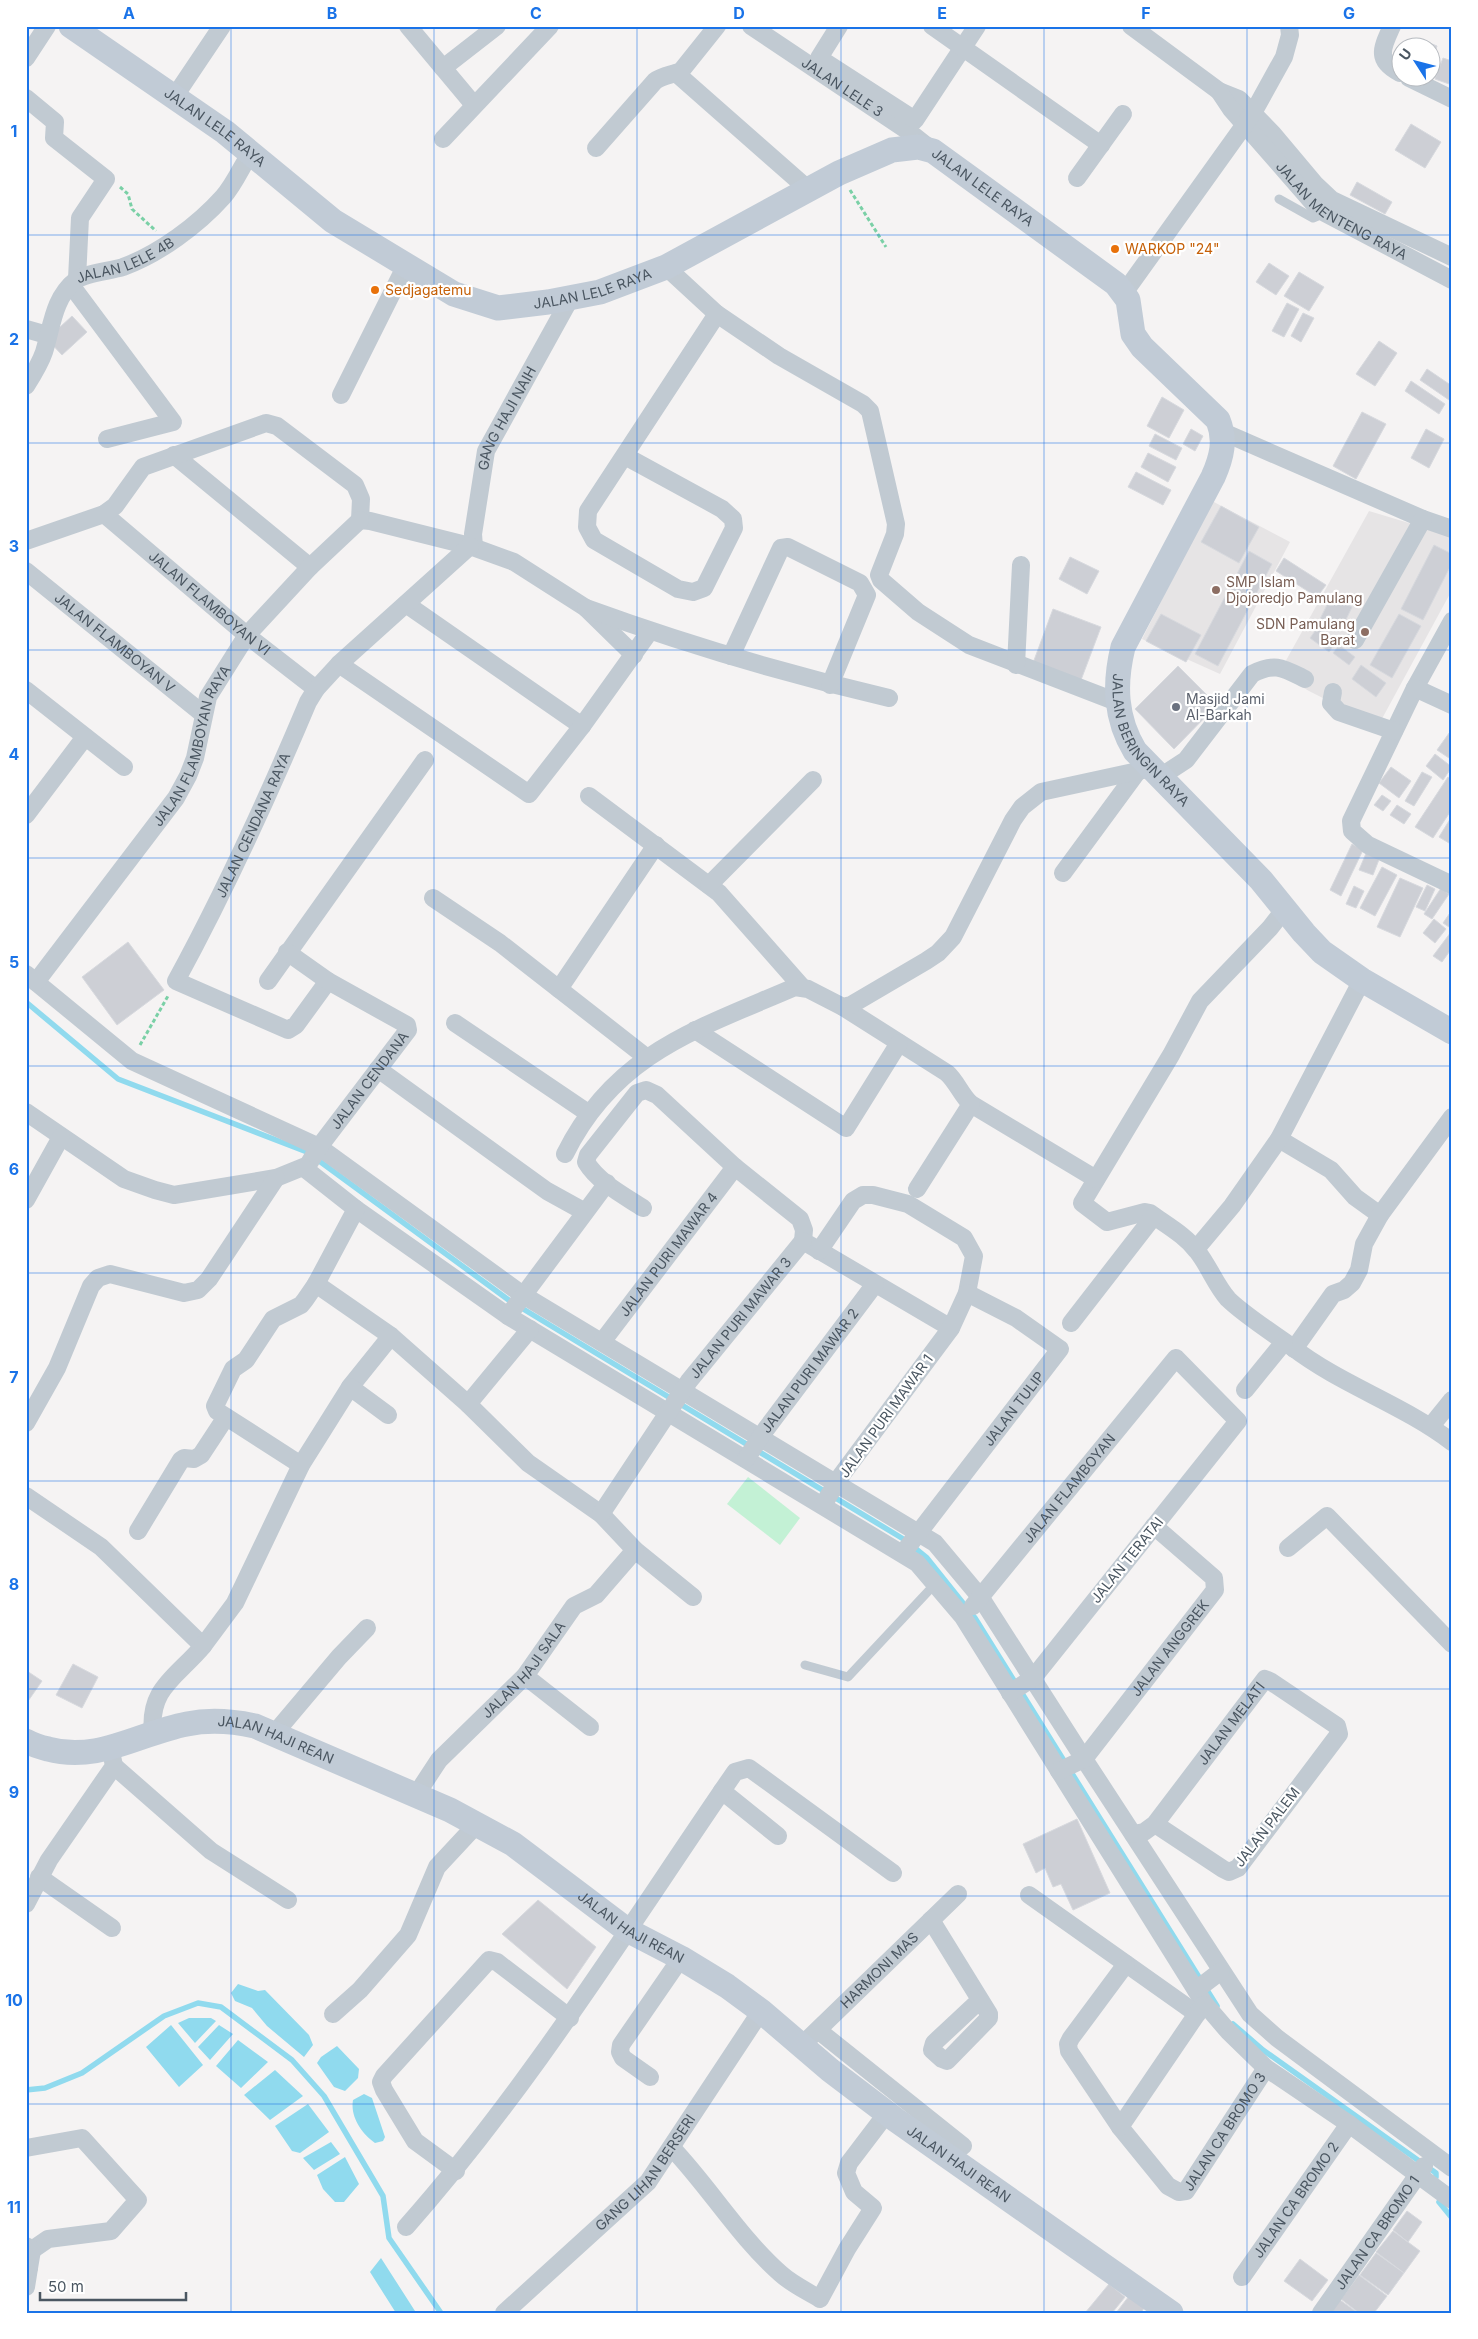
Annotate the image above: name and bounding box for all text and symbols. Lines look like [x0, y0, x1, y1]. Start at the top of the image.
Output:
text: A [123, 3, 135, 23]
text: B [327, 3, 337, 23]
text: C [530, 3, 542, 23]
text: D [733, 3, 745, 23]
text: E [937, 3, 947, 23]
text: F [1141, 3, 1151, 23]
text: G [1343, 3, 1355, 23]
north arrow [1390, 38, 1440, 88]
text: U [1395, 45, 1415, 63]
street label: JALAN LELE 3 [799, 53, 887, 120]
street label: JALAN LELE RAYA [161, 84, 270, 170]
text: 1 [11, 121, 17, 141]
street label: JALAN LELE RAYA [929, 144, 1038, 230]
street label: JALAN MENTENG RAYA [1273, 158, 1411, 263]
street label: JALAN LELE 4B [73, 233, 177, 287]
place label: WARKOP "24" [1125, 240, 1220, 257]
marker: WARKOP "24" [1109, 243, 1121, 255]
street label: JALAN LELE RAYA [532, 264, 654, 312]
place label: Sedjagatemu [385, 281, 472, 298]
marker: Sedjagatemu [369, 284, 381, 296]
text: 2 [9, 329, 19, 349]
street label: GANG HAJI NAIH [474, 363, 539, 472]
text: 3 [9, 536, 19, 556]
street label: JALAN FLAMBOYAN VI [146, 547, 274, 658]
place label: SMP Islam Djojoredjo Pamulang [1226, 573, 1363, 606]
marker: SMP Islam Djojoredjo Pamulang [1210, 584, 1222, 596]
street label: JALAN FLAMBOYAN V [51, 589, 179, 696]
place label: SDN Pamulang Barat [1256, 615, 1355, 648]
marker: SDN Pamulang Barat [1359, 626, 1371, 638]
street label: JALAN FLAMBOYAN RAYA [149, 661, 234, 829]
street label: JALAN BERINGIN RAYA [1109, 673, 1193, 810]
place label: Masjid Jami Al-Barkah [1186, 690, 1265, 723]
marker: Masjid Jami Al-Barkah [1170, 701, 1182, 713]
text: 4 [9, 744, 20, 764]
street label: JALAN CENDANA RAYA [212, 749, 293, 900]
text: 5 [9, 952, 19, 972]
street label: JALAN CENDANA [327, 1028, 412, 1132]
text: 6 [9, 1159, 19, 1179]
street label: JALAN PURI MAWAR 4 [615, 1189, 721, 1320]
street label: JALAN PURI MAWAR 3 [686, 1253, 794, 1382]
street label: JALAN PURI MAWAR 2 [757, 1305, 862, 1436]
street label: JALAN PURI MAWAR 1 [835, 1351, 936, 1481]
text: 7 [9, 1367, 19, 1387]
street label: JALAN TULIP [980, 1368, 1048, 1449]
street label: JALAN FLAMBOYAN [1019, 1430, 1119, 1546]
street label: JALAN TERATAI [1087, 1513, 1166, 1606]
text: 8 [9, 1574, 19, 1594]
street label: JALAN ANGGREK [1127, 1596, 1213, 1699]
street label: JALAN HAJI SALA [478, 1618, 569, 1721]
street label: JALAN MELATI [1194, 1678, 1268, 1768]
street label: JALAN HAJI REAN [217, 1712, 337, 1767]
text: 9 [9, 1782, 19, 1802]
street label: JALAN PALEM [1230, 1784, 1303, 1870]
street label: JALAN HAJI REAN [575, 1887, 687, 1966]
street label: HARMONI MAS [836, 1928, 922, 2011]
text: 10 [5, 1990, 23, 2010]
street label: JALAN CA BROMO 3 [1179, 2069, 1269, 2194]
street label: GANG LIHAN BERSERI [591, 2111, 698, 2234]
street label: JALAN HAJI REAN [904, 2121, 1014, 2206]
street label: JALAN CA BROMO 2 [1249, 2138, 1342, 2261]
street label: JALAN CA BROMO 1 [1331, 2172, 1423, 2293]
text: 11 [7, 2197, 21, 2217]
scale bar [40, 2269, 186, 2301]
text: 50 m [48, 2277, 84, 2296]

